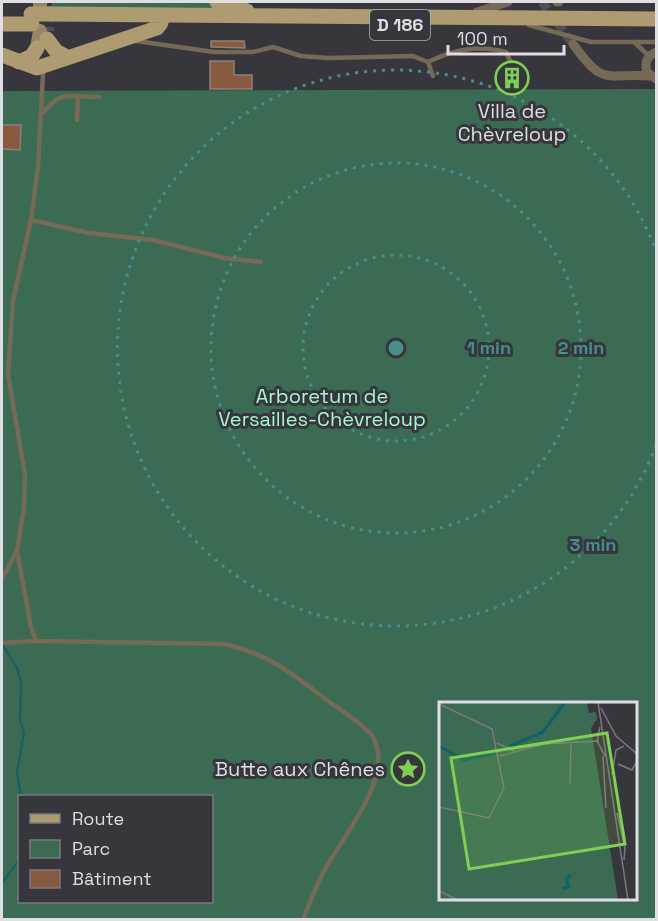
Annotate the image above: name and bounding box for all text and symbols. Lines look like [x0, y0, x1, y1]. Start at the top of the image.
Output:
road number: D 186 [370, 10, 430, 40]
scale bar [448, 18, 564, 56]
text: 100 m [457, 27, 508, 50]
building icon: Villa de Chèvreloup [494, 60, 530, 96]
place label: Villa de Chèvreloup [458, 98, 566, 147]
text: 1 min [467, 336, 511, 359]
text: 2 min [558, 336, 604, 359]
centre of rings [386, 338, 406, 358]
park label: Arboretum de Versailles-Chèvreloup [218, 383, 426, 432]
text: 3 min [570, 533, 616, 556]
inset map [439, 702, 637, 900]
place icon: Butte aux Chênes [390, 751, 426, 787]
place label: Butte aux Chênes [215, 756, 385, 782]
legend [18, 795, 213, 903]
text: Route [72, 807, 124, 830]
text: Parc [72, 837, 110, 860]
text: Bâtiment [72, 867, 152, 890]

